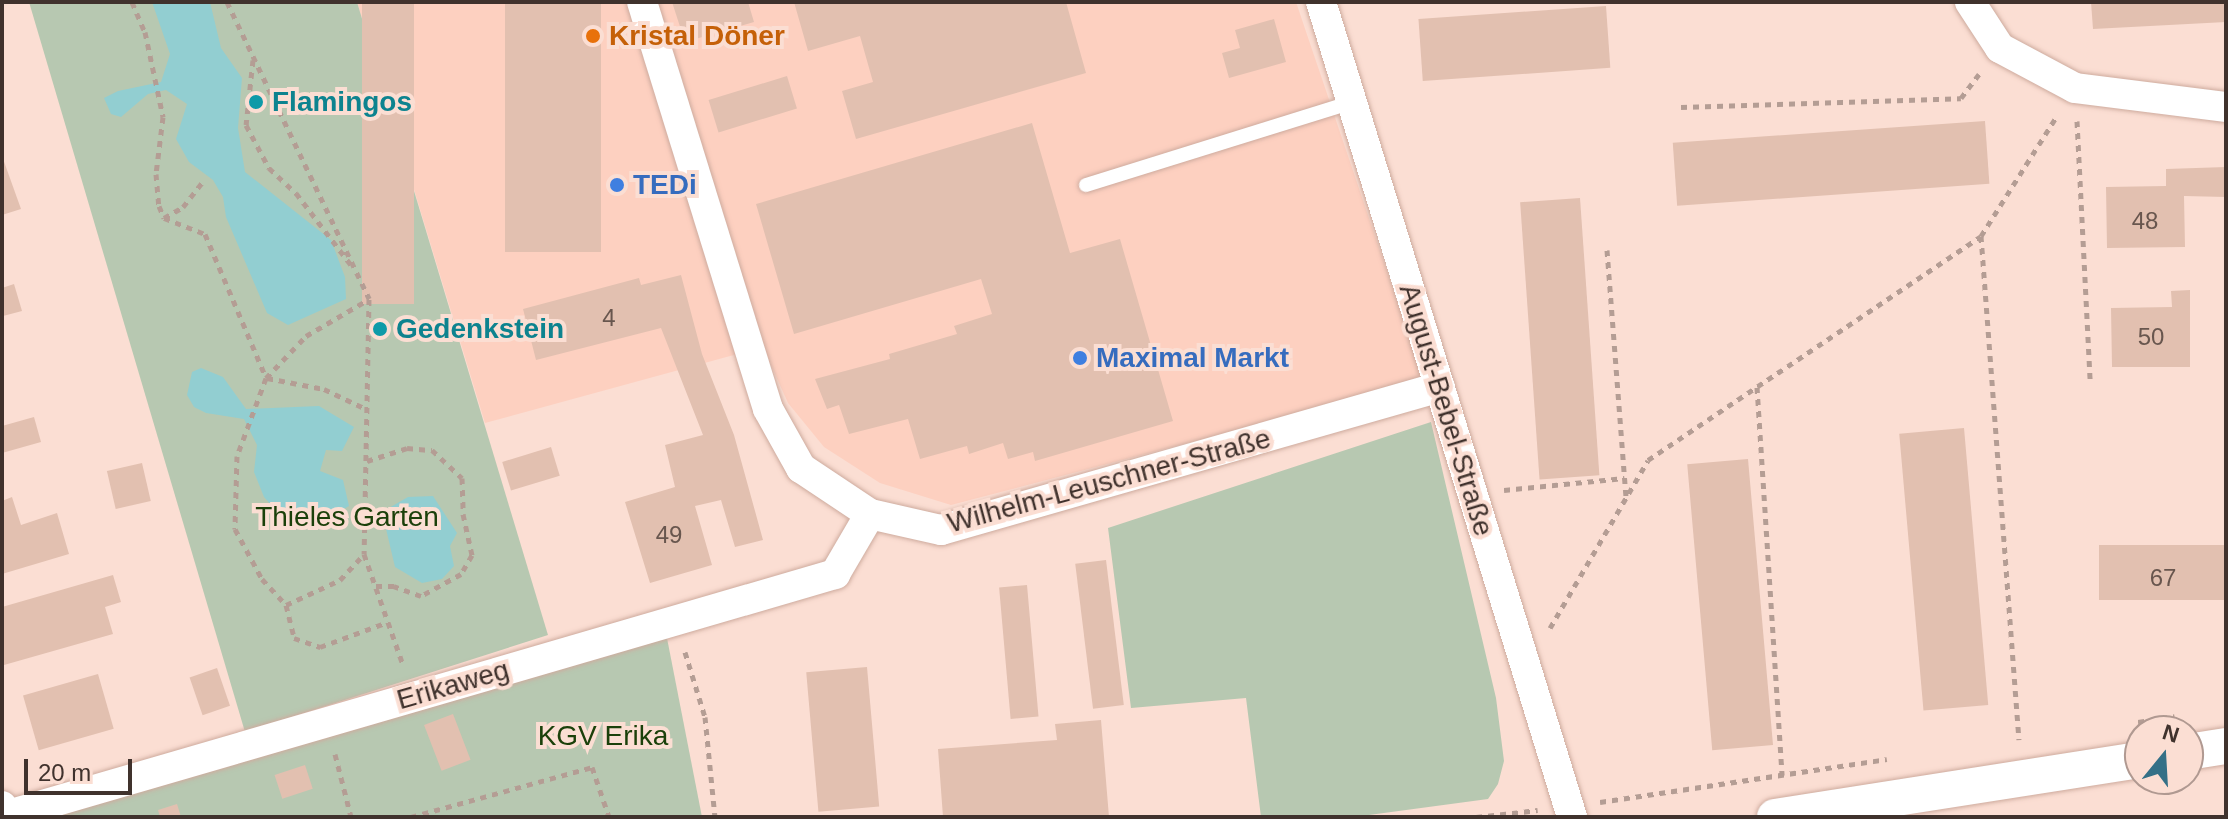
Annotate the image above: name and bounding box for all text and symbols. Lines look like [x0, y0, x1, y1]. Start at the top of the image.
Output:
place label: Kristal Döner [609, 19, 785, 53]
marker: Kristal Döner [584, 27, 602, 45]
place label: Flamingos [272, 85, 412, 119]
marker: Flamingos [247, 93, 265, 111]
place label: TEDi [633, 168, 697, 202]
marker: TEDi [608, 176, 626, 194]
house number: 48 [2132, 207, 2158, 235]
street label: August-Bebel-Straße [1392, 280, 1500, 540]
house number: 4 [602, 304, 616, 332]
place label: Gedenkstein [396, 312, 564, 346]
marker: Gedenkstein [371, 320, 389, 338]
house number: 50 [2138, 323, 2164, 351]
place label: Maximal Markt [1096, 341, 1289, 375]
marker: Maximal Markt [1071, 349, 1089, 367]
street label: Wilhelm-Leuschner-Straße [944, 422, 1274, 540]
park label: Thieles Garten [255, 500, 439, 534]
house number: 49 [656, 521, 682, 549]
house number: 67 [2150, 564, 2176, 592]
street label: Erikaweg [393, 653, 513, 717]
north arrow [2124, 715, 2204, 795]
park label: KGV Erika [538, 719, 668, 753]
text: N [2160, 719, 2182, 748]
scale bar [28, 743, 136, 793]
text: 20 m [38, 759, 91, 786]

